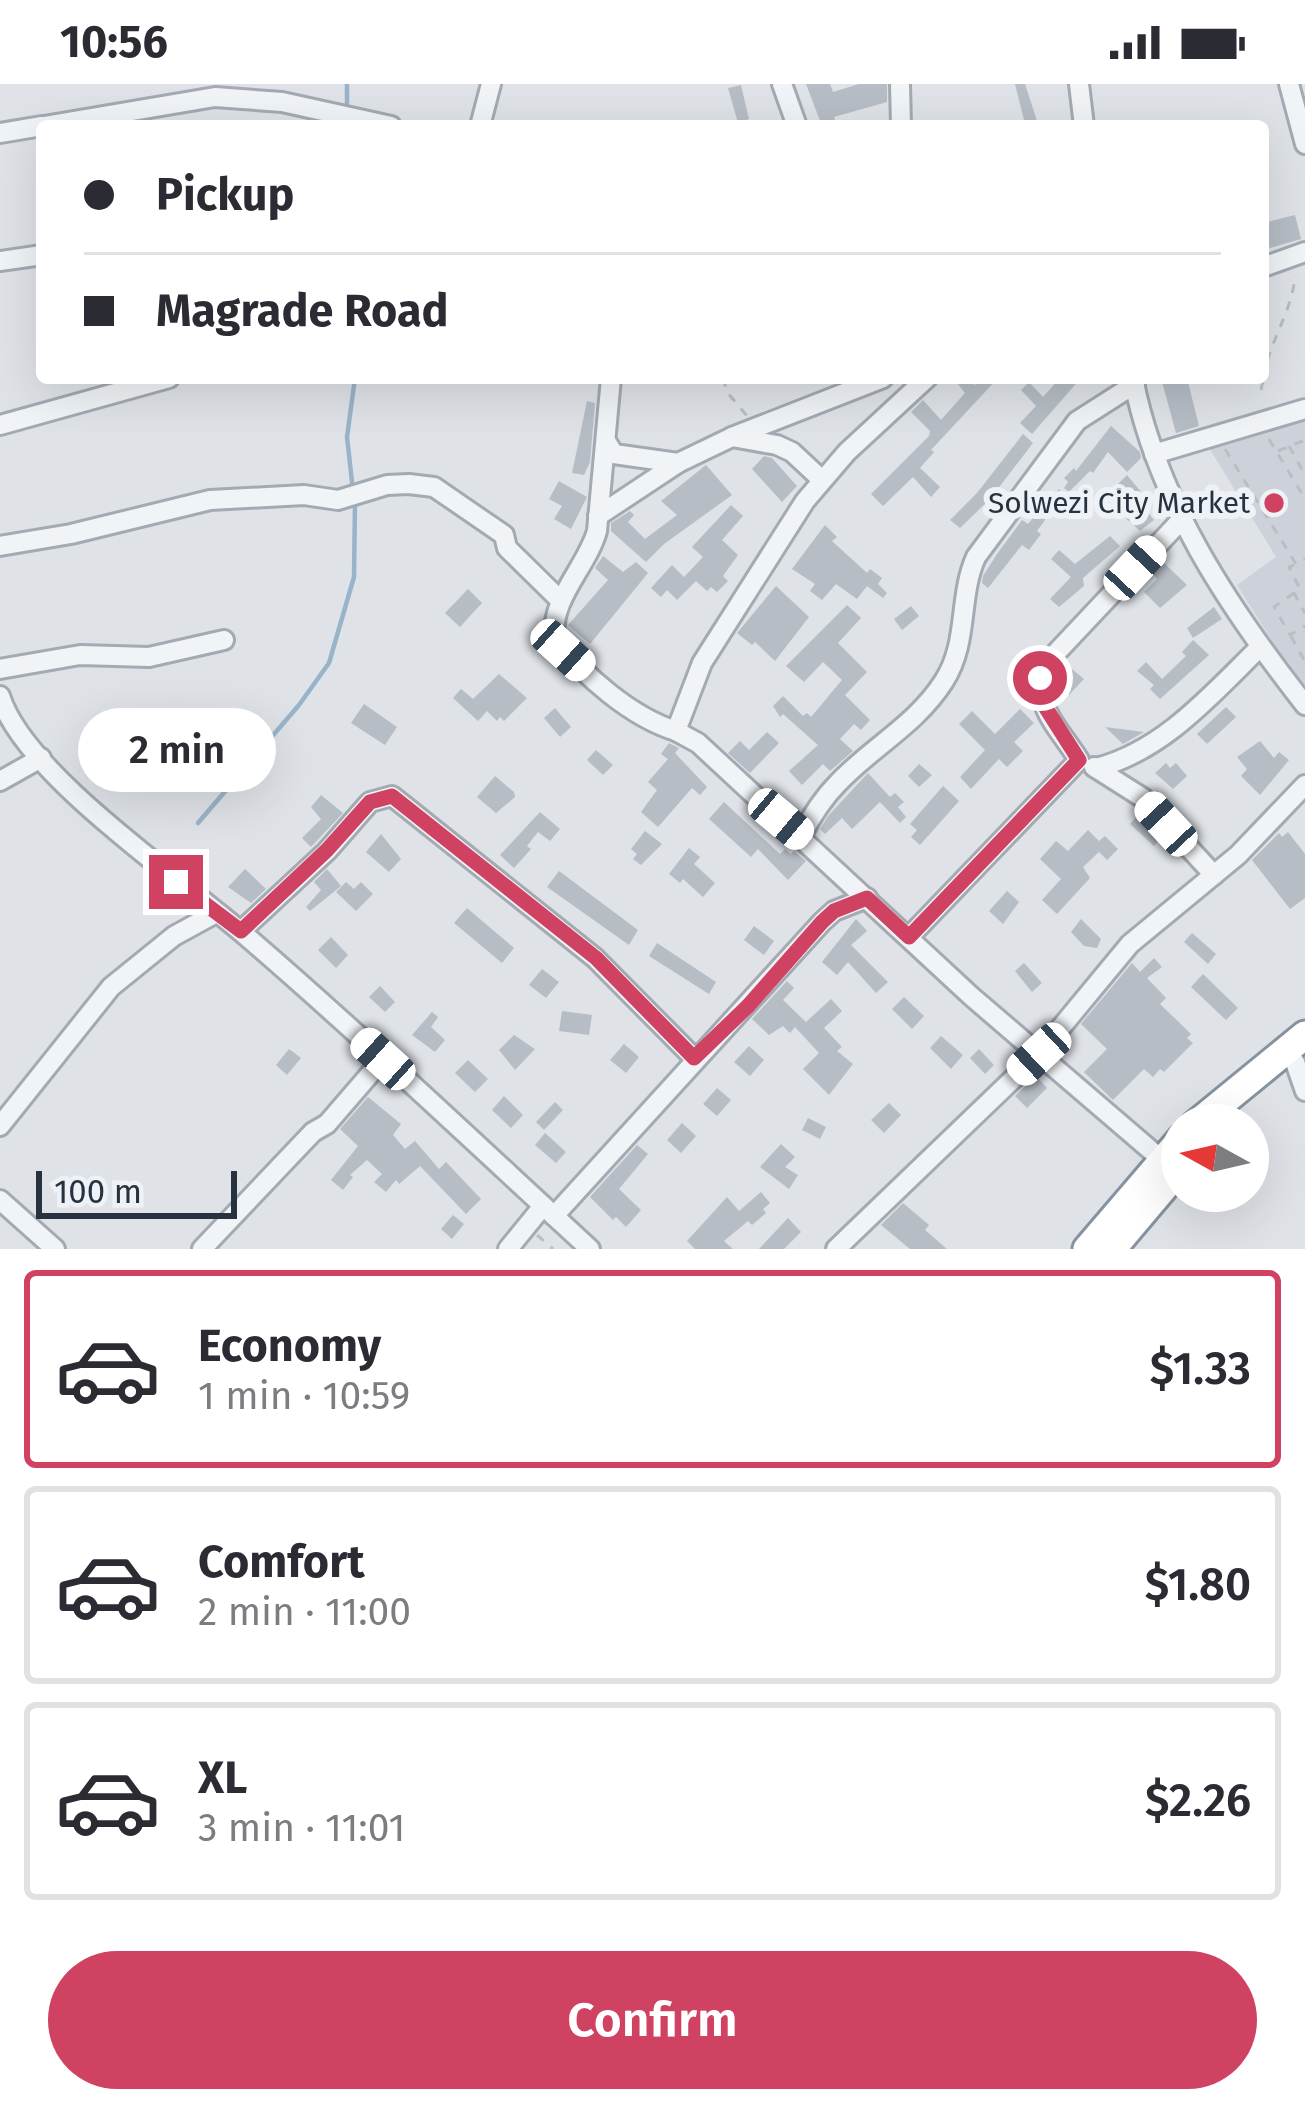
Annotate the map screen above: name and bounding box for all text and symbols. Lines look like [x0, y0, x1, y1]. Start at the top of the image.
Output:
text: 10:56 [60, 15, 168, 69]
text: Pickup [156, 168, 294, 222]
text: Magrade Road [156, 284, 449, 338]
place label: Solwezi City Market [988, 485, 1250, 521]
marker: Solwezi City Market [1261, 490, 1287, 516]
car [1097, 529, 1173, 607]
car [524, 613, 602, 687]
route start [1013, 651, 1067, 705]
callout: 2 min [77, 708, 275, 792]
text: 2 min [129, 727, 225, 773]
car [742, 782, 820, 856]
car [1128, 785, 1204, 863]
route end [149, 855, 203, 909]
car [1000, 1016, 1078, 1092]
car [344, 1022, 422, 1096]
north arrow [1161, 1104, 1269, 1212]
map controls [1161, 1104, 1269, 1212]
scale bar [36, 1165, 237, 1218]
text: 100 m [54, 1172, 142, 1212]
icon: car [54, 1315, 162, 1423]
text: Economy [198, 1319, 381, 1373]
text: $1.33 [1150, 1342, 1251, 1396]
text: 1 min · 10:59 [198, 1373, 410, 1419]
icon: car [54, 1531, 162, 1639]
text: Comfort [198, 1535, 365, 1589]
text: $1.80 [1145, 1558, 1251, 1612]
text: 2 min · 11:00 [198, 1589, 411, 1635]
icon: car [54, 1747, 162, 1855]
text: XL [198, 1751, 247, 1805]
text: $2.26 [1145, 1774, 1251, 1828]
text: 3 min · 11:01 [198, 1805, 405, 1851]
button: Confirm [48, 1951, 1257, 2089]

